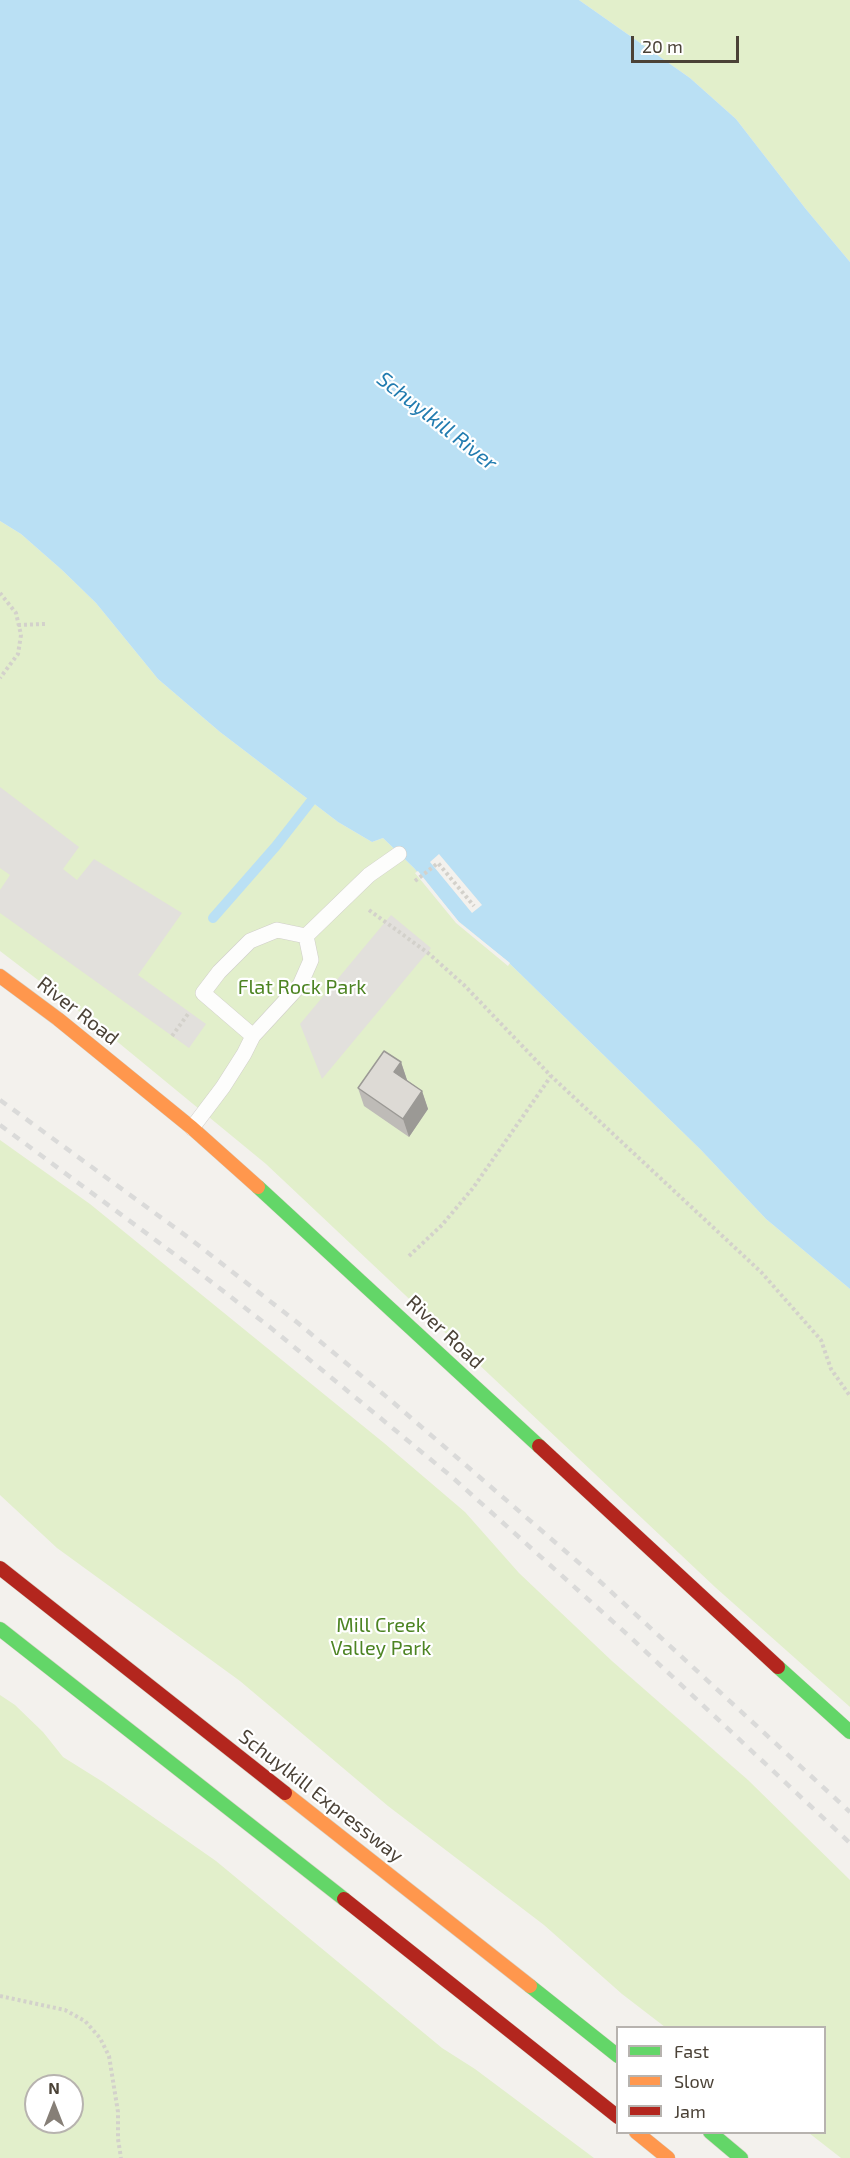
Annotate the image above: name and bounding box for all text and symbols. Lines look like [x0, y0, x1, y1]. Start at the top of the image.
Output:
scale bar [634, 24, 742, 62]
text: 20 m [642, 35, 683, 57]
water label: Schuylkill River [372, 366, 502, 476]
street label: River Road [32, 972, 124, 1050]
park label: Flat Rock Park [238, 975, 366, 999]
street label: River Road [401, 1290, 489, 1374]
park label: Mill Creek Valley Park [330, 1613, 432, 1660]
street label: Schuylkill Expressway [234, 1724, 408, 1868]
legend [616, 2026, 826, 2134]
text: Fast [674, 2040, 709, 2062]
text: Slow [674, 2070, 714, 2092]
north arrow [24, 2074, 84, 2134]
text: N [48, 2078, 60, 2097]
text: Jam [674, 2100, 706, 2122]

